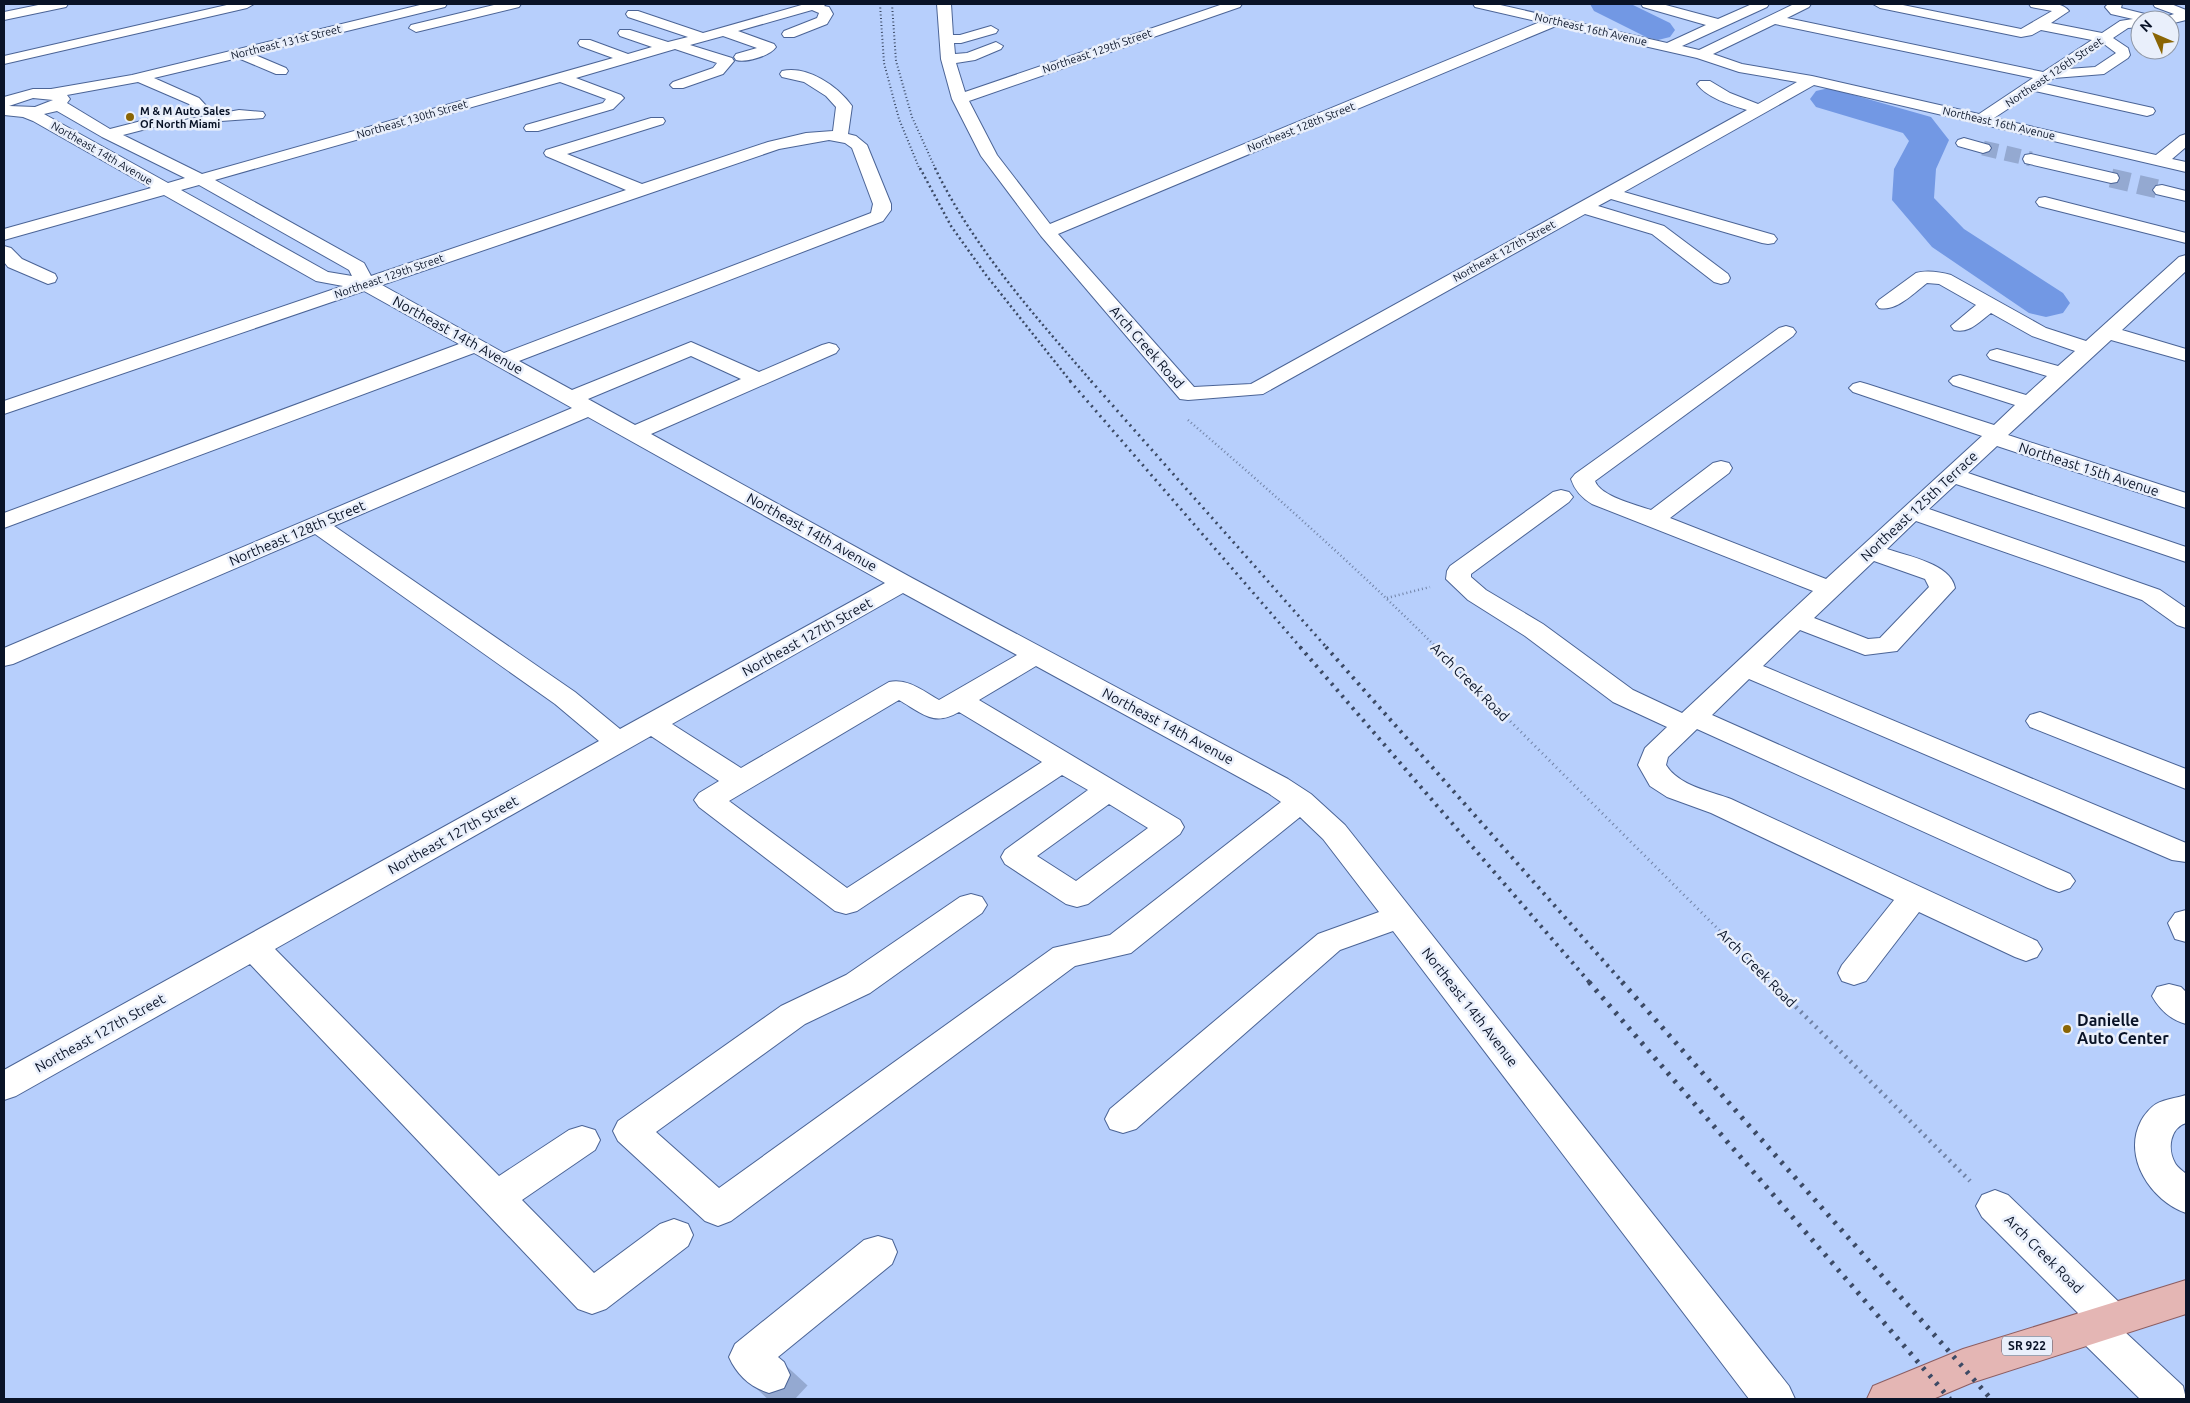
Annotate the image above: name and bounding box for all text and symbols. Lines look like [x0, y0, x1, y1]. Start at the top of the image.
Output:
street label: Northeast 16th Avenue [1534, 10, 1648, 48]
north arrow [2130, 10, 2180, 60]
text: N [2136, 16, 2155, 35]
street label: Northeast 131st Street [230, 22, 343, 62]
street label: Northeast 129th Street [1041, 26, 1154, 75]
street label: Northeast 126th Street [2003, 35, 2106, 109]
street label: Northeast 130th Street [355, 97, 470, 141]
street label: Northeast 128th Street [1246, 100, 1357, 154]
street label: Northeast 16th Avenue [1942, 104, 2056, 142]
place label: M & M Auto Sales Of North Miami [140, 105, 230, 130]
marker: M & M Auto Sales Of North Miami [124, 111, 136, 123]
street label: Northeast 14th Avenue [49, 119, 155, 187]
street label: Northeast 127th Street [1451, 218, 1558, 284]
street label: Northeast 129th Street [333, 251, 446, 300]
street label: Northeast 14th Avenue [390, 293, 526, 377]
street label: Arch Creek Road [1107, 303, 1187, 391]
street label: Northeast 15th Avenue [2017, 439, 2161, 499]
street label: Northeast 125th Terrace [1857, 448, 1981, 564]
street label: Northeast 14th Avenue [744, 490, 880, 574]
street label: Northeast 128th Street [227, 497, 368, 569]
street label: Northeast 127th Street [739, 594, 875, 679]
street label: Arch Creek Road [1428, 640, 1512, 724]
street label: Northeast 14th Avenue [1100, 685, 1236, 767]
street label: Northeast 127th Street [385, 792, 521, 877]
street label: Arch Creek Road [1715, 926, 1799, 1010]
street label: Northeast 14th Avenue [1419, 944, 1521, 1070]
street label: Northeast 127th Street [32, 990, 168, 1075]
place label: Danielle Auto Center [2077, 1011, 2169, 1047]
marker: Danielle Auto Center [2061, 1023, 2073, 1035]
street label: Arch Creek Road [2002, 1212, 2086, 1296]
road number: SR 922 [2002, 1336, 2052, 1355]

